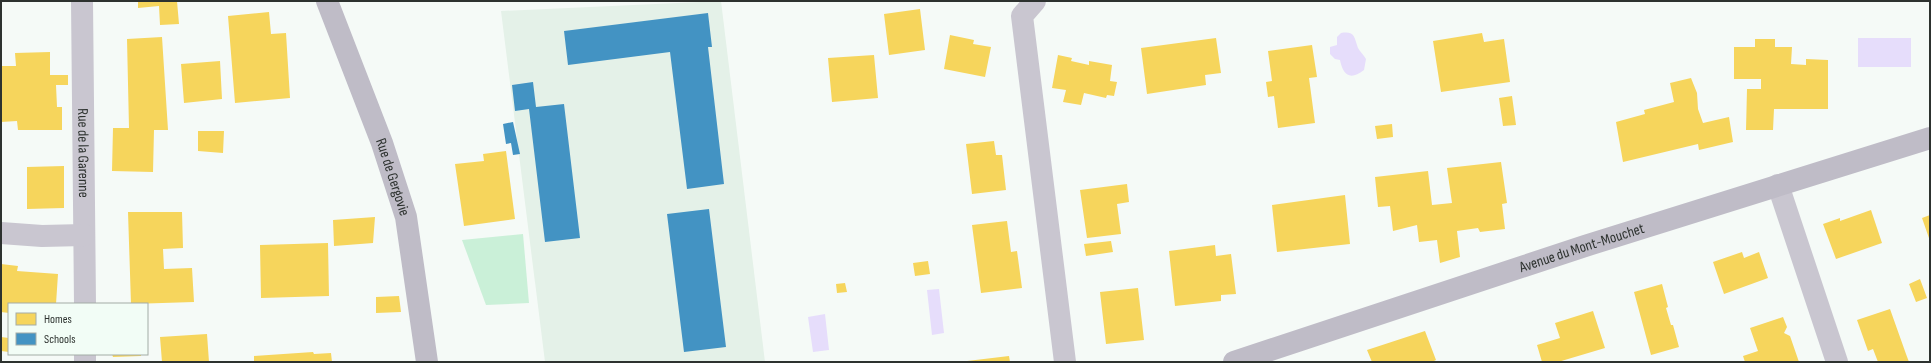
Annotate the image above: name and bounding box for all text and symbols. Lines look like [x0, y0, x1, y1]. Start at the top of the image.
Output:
street label: Rue de la Garenne [73, 108, 93, 198]
street label: Rue de Gergovie [371, 136, 414, 218]
street label: Avenue du Mont-Mouchet [1516, 219, 1647, 277]
legend [8, 303, 148, 355]
text: Homes [44, 312, 72, 327]
text: Schools [44, 332, 76, 347]

